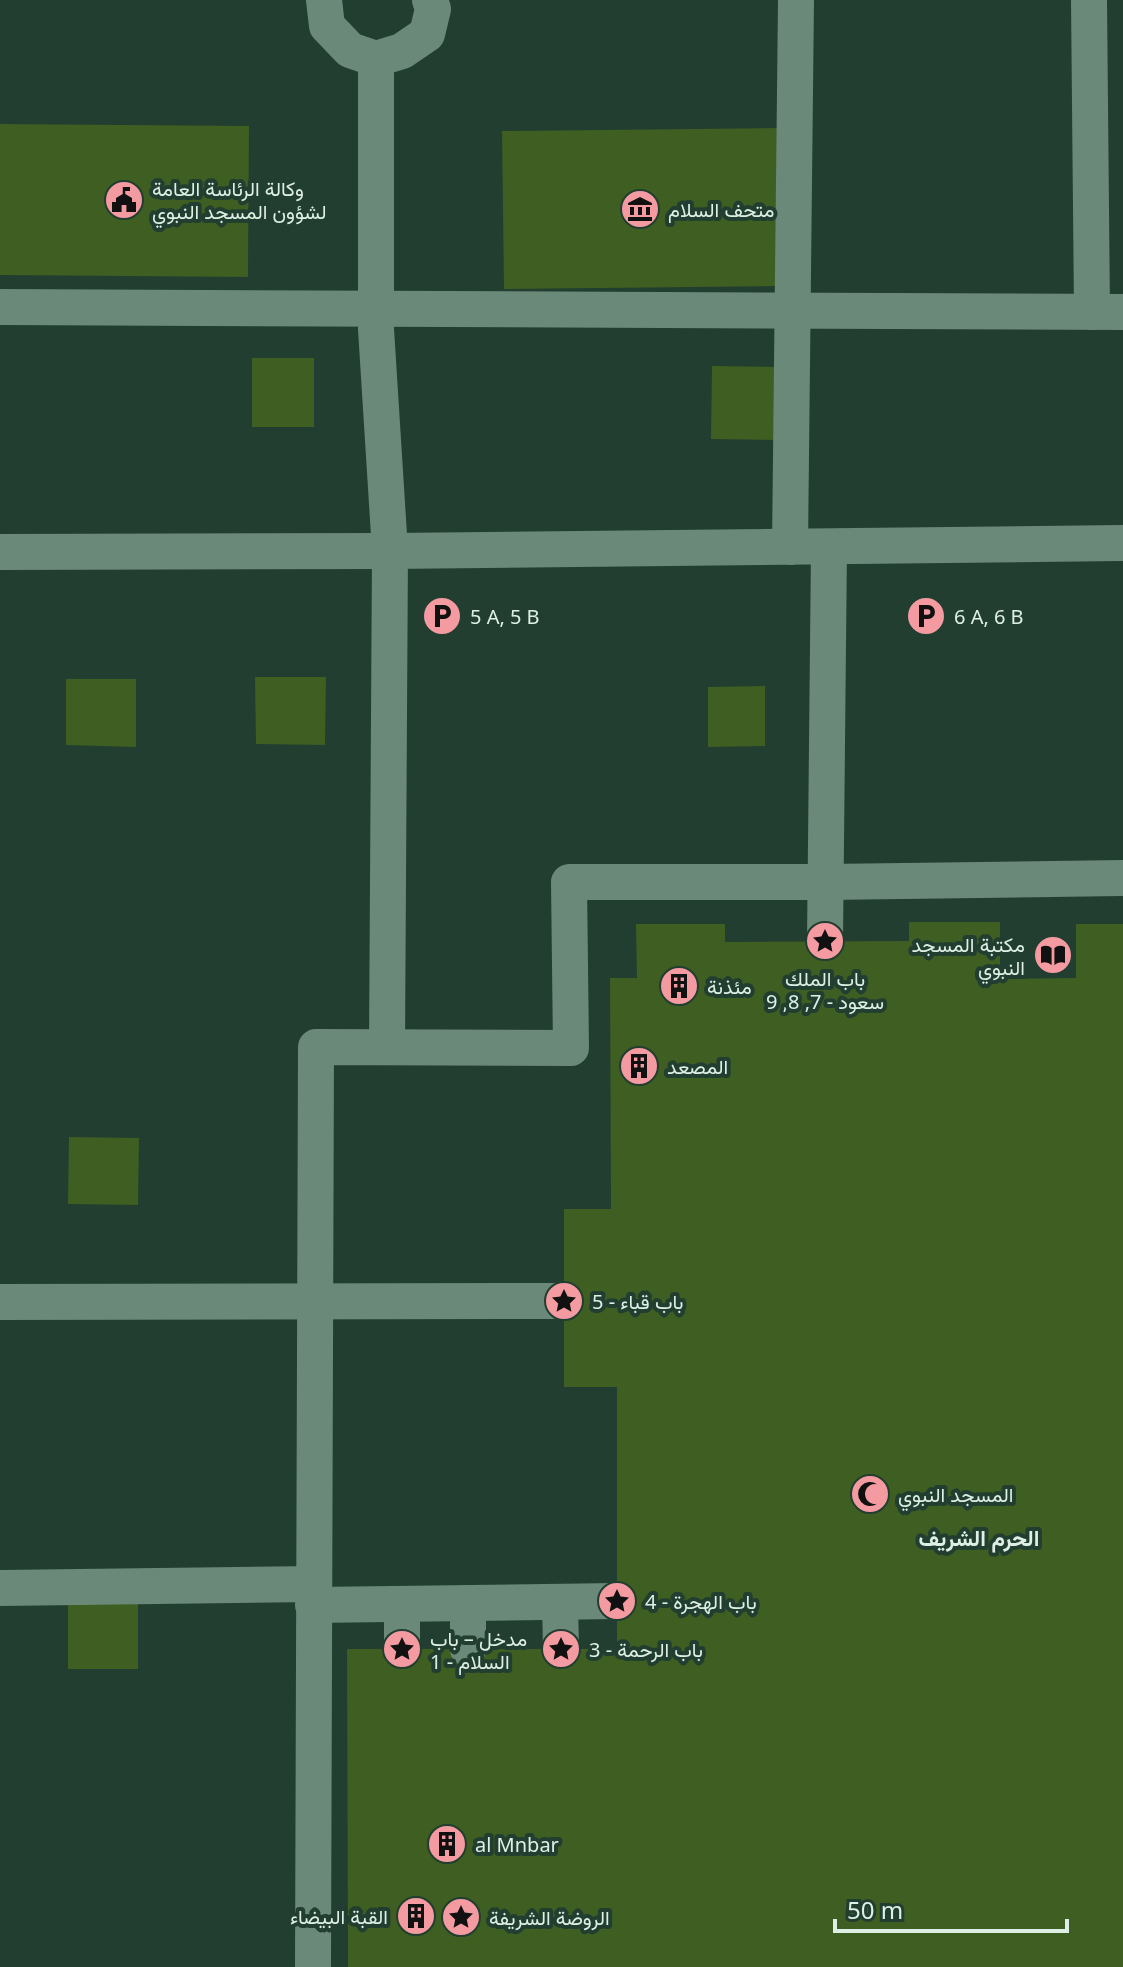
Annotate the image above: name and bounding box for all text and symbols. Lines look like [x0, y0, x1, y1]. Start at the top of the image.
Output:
place label: وكالة الرئاسة العامة لشؤون المسجد النبوي [152, 175, 326, 229]
public building icon: وكالة الرئاسة العامة لشؤون المسجد النبوي [103, 179, 145, 221]
museum icon: متحف السلام [619, 188, 661, 230]
place label: متحف السلام [668, 196, 774, 223]
parking icon: 5 A, 5 B [421, 595, 463, 637]
parking icon: 6 A, 6 B [905, 595, 947, 637]
place label: 5 A, 5 B [470, 603, 540, 630]
place label: 6 A, 6 B [954, 603, 1024, 630]
place icon: باب الملك سعود - 7, 8, 9 [804, 920, 846, 962]
place label: مكتبة المسجد النبوي [911, 931, 1025, 985]
library icon: مكتبة المسجد النبوي [1032, 934, 1074, 976]
building icon: مئذنة [658, 965, 700, 1007]
place label: باب الملك سعود - 7, 8, 9 [766, 965, 884, 1015]
place label: مئذنة [707, 973, 752, 1000]
building icon: المصعد [618, 1045, 660, 1087]
place label: المصعد [667, 1053, 728, 1080]
place icon: باب قباء - 5 [543, 1280, 585, 1322]
place label: باب قباء - 5 [592, 1288, 684, 1315]
mosque icon: المسجد النبوي [849, 1473, 891, 1515]
place label: المسجد النبوي [898, 1481, 1013, 1512]
district label: الحرم الشريف [919, 1522, 1039, 1553]
place icon: باب الهجرة - 4 [596, 1580, 638, 1622]
place label: باب الهجرة - 4 [645, 1588, 757, 1615]
place label: مدخل – باب السلام - 1 [430, 1625, 527, 1675]
place icon: مدخل – باب السلام - 1 [381, 1628, 423, 1670]
place icon: باب الرحمة - 3 [540, 1628, 582, 1670]
place label: باب الرحمة - 3 [589, 1636, 703, 1663]
building icon: al Mnbar [426, 1823, 468, 1865]
place label: al Mnbar [475, 1831, 559, 1858]
scale bar [835, 1883, 1067, 1933]
text: 50 m [847, 1893, 903, 1926]
building icon: القبة البيضاء [395, 1895, 437, 1937]
place icon: الروضة الشريفة [440, 1896, 482, 1938]
place label: القبة البيضاء [290, 1903, 388, 1930]
place label: الروضة الشريفة [489, 1904, 610, 1931]

